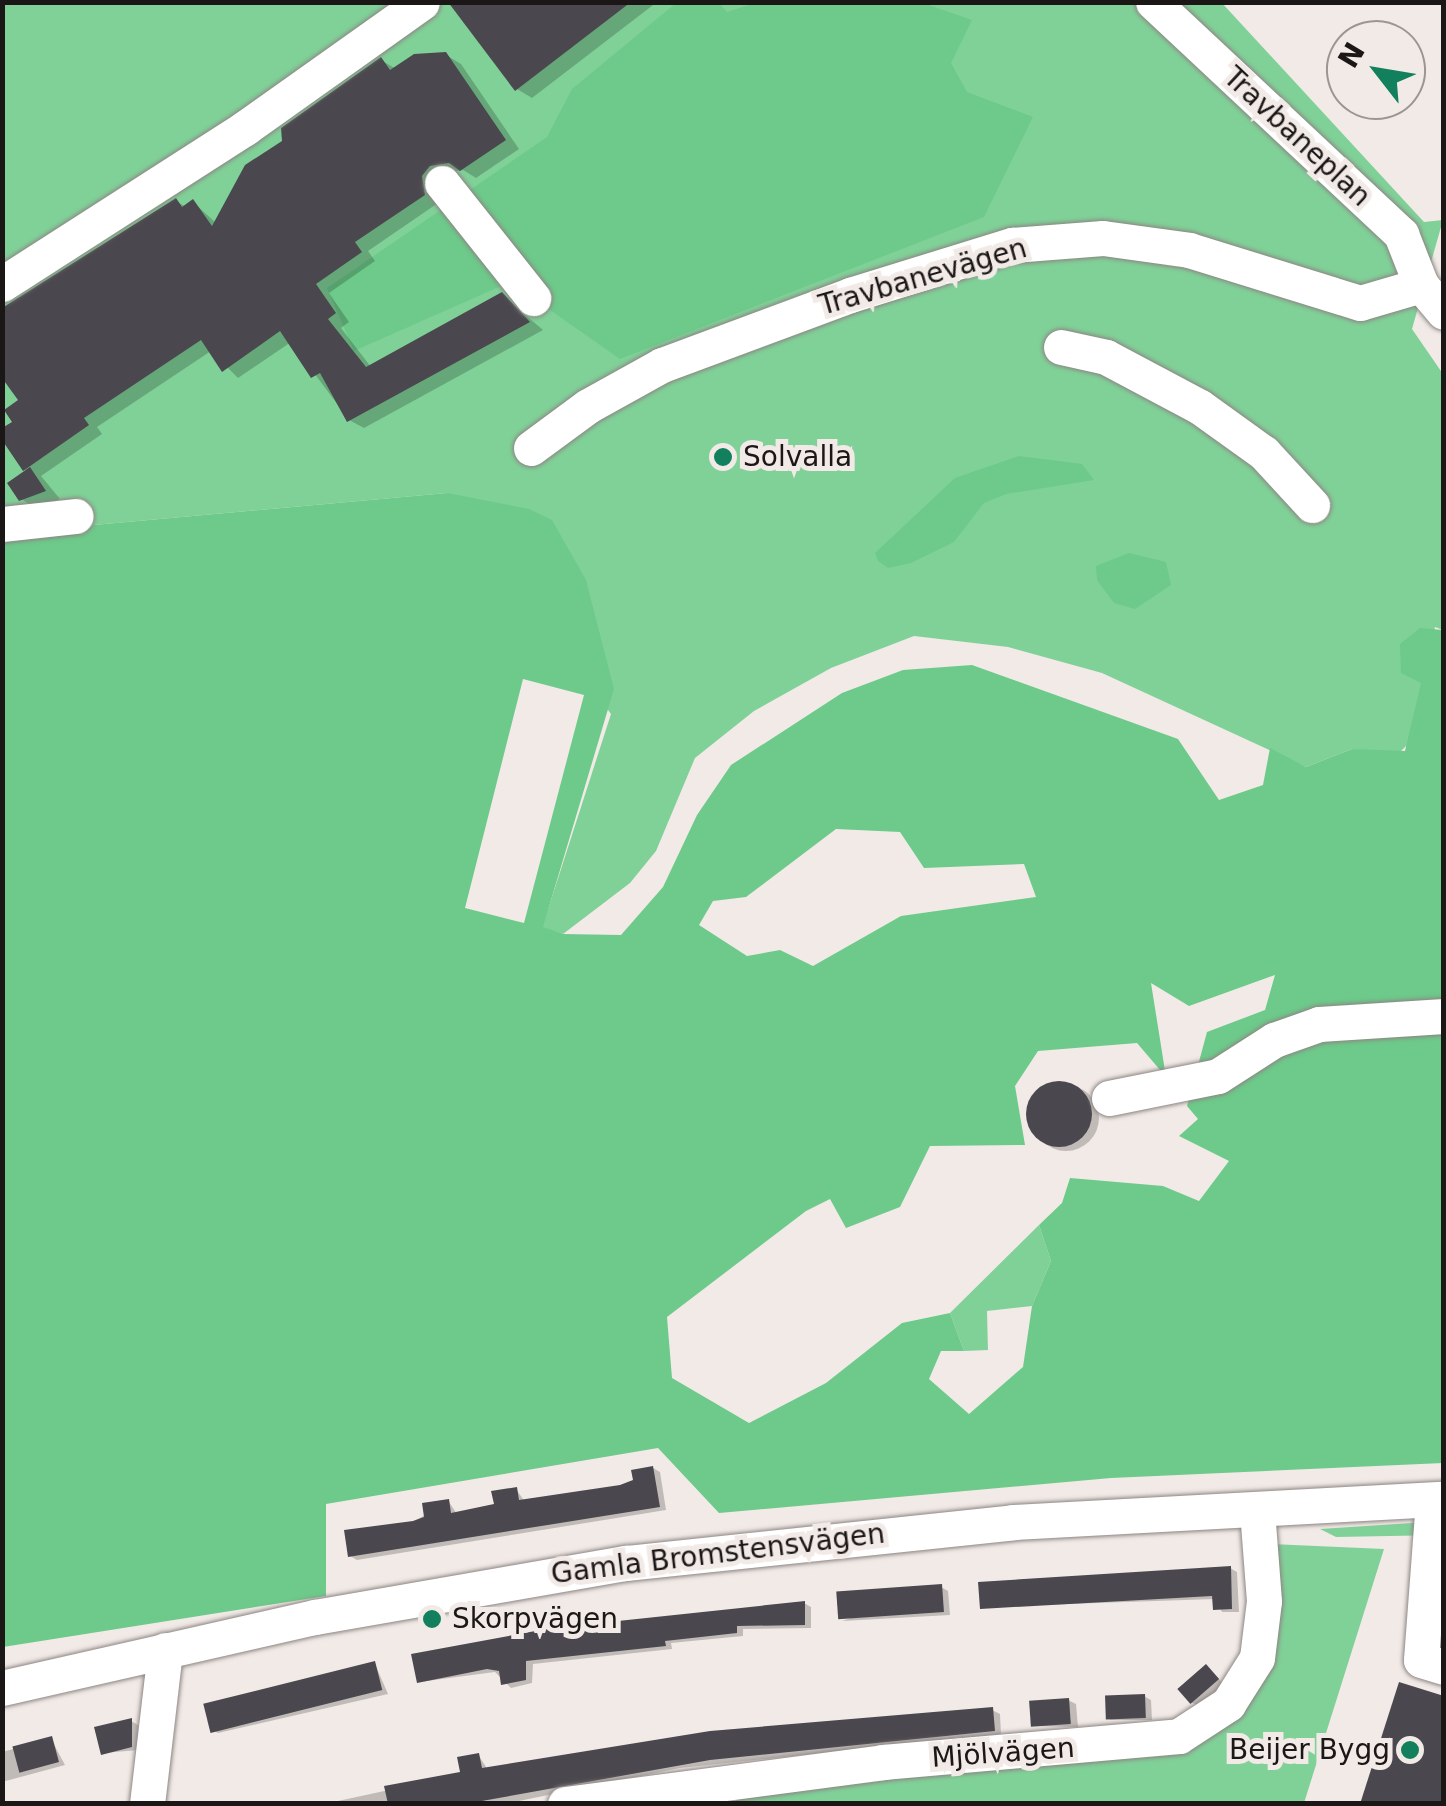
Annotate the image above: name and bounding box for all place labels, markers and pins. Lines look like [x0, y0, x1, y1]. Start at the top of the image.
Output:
place label: Solvalla [743, 440, 852, 474]
marker: Solvalla [712, 446, 734, 468]
place label: Skorpvägen [452, 1602, 618, 1636]
marker: Skorpvägen [421, 1608, 443, 1630]
place label: Beijer Bygg [1229, 1733, 1390, 1767]
marker: Beijer Bygg [1399, 1739, 1421, 1761]

